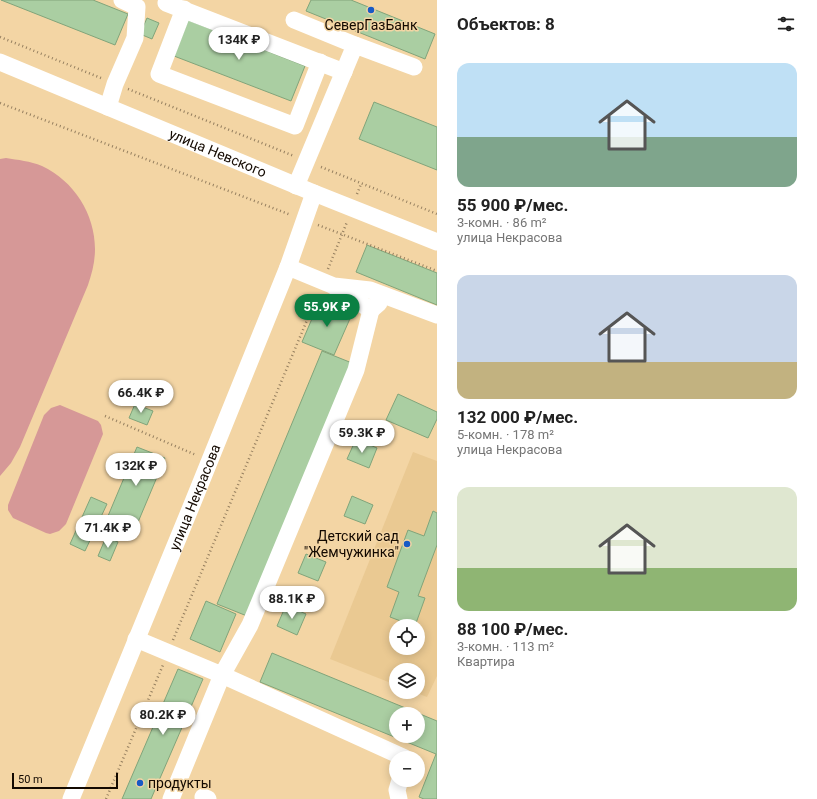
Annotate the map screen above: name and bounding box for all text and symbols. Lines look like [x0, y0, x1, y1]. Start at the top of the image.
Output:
marker: СеверГазБанк [366, 5, 376, 15]
icon: filters [775, 13, 797, 35]
text: Объектов: 8 [457, 14, 555, 34]
place label: СеверГазБанк [325, 17, 418, 33]
pin: 134K ₽ [206, 27, 272, 61]
text: 134K ₽ [217, 32, 261, 47]
icon: home [591, 89, 663, 161]
street label: улица Невского [167, 125, 269, 180]
text: 55 900 ₽/мес. [457, 195, 568, 215]
text: 3-комн. · 86 m² [457, 215, 547, 230]
text: улица Некрасова [457, 230, 562, 245]
pin: 55.9K ₽ [290, 294, 364, 328]
text: 55.9K ₽ [304, 299, 350, 314]
icon: home [591, 301, 663, 373]
pin: 66.4K ₽ [104, 380, 178, 414]
text: 66.4K ₽ [118, 385, 164, 400]
text: 132 000 ₽/мес. [457, 407, 578, 427]
pin: 59.3K ₽ [325, 420, 399, 454]
text: 59.3K ₽ [339, 425, 385, 440]
text: 5-комн. · 178 m² [457, 427, 554, 442]
street label: улица Некрасова [166, 442, 224, 553]
text: улица Некрасова [457, 442, 562, 457]
pin: 132K ₽ [103, 453, 169, 487]
text: 132K ₽ [114, 458, 158, 473]
icon: home [591, 513, 663, 585]
pin: 71.4K ₽ [71, 515, 145, 549]
text: 71.4K ₽ [85, 520, 131, 535]
place label: Детский сад "Жемчужинка" [304, 528, 400, 560]
marker: Детский сад "Жемчужинка" [402, 539, 412, 549]
pin: 88.1K ₽ [255, 586, 329, 620]
text: 88.1K ₽ [269, 591, 315, 606]
map controls [389, 619, 425, 787]
button: locate [389, 619, 425, 655]
text: 88 100 ₽/мес. [457, 619, 568, 639]
text: 3-комн. · 113 m² [457, 639, 554, 654]
text: Квартира [457, 654, 515, 669]
button: layers [389, 663, 425, 699]
pin: 80.2K ₽ [126, 702, 200, 736]
text: 80.2K ₽ [140, 707, 186, 722]
button: + [389, 707, 425, 743]
button: − [389, 751, 425, 787]
scale bar [12, 771, 118, 790]
text: 50 m [18, 773, 43, 786]
place label: продукты [148, 775, 212, 791]
marker: продукты [135, 778, 145, 788]

